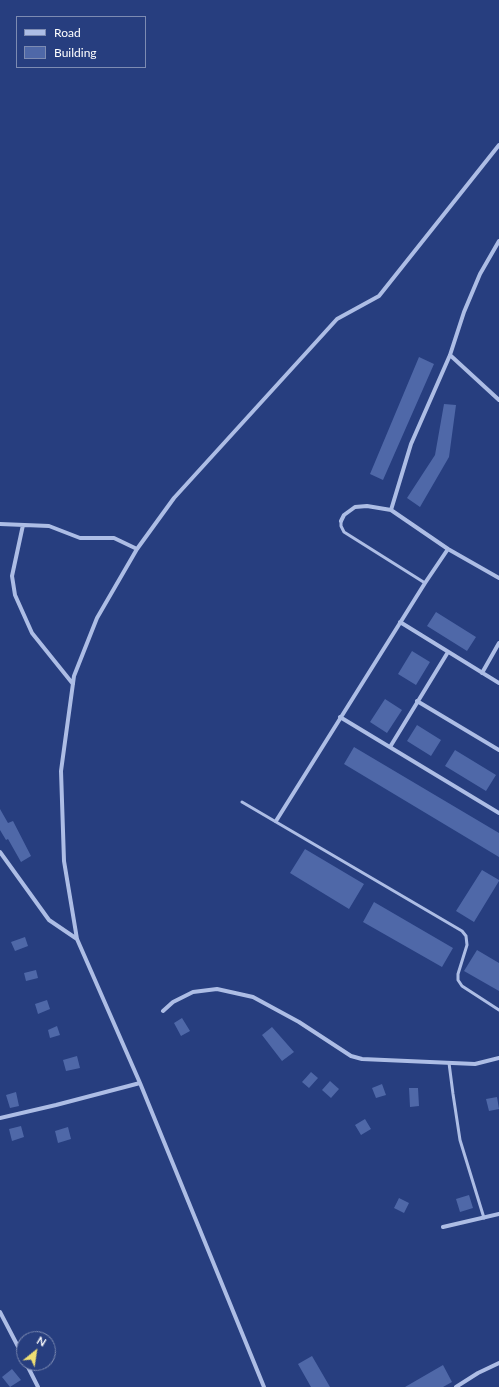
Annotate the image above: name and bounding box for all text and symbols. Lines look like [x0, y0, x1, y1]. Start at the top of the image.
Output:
legend [16, 16, 146, 68]
text: Road [54, 25, 81, 40]
text: Building [54, 45, 97, 60]
north arrow [16, 1331, 56, 1371]
text: N [35, 1333, 49, 1349]

